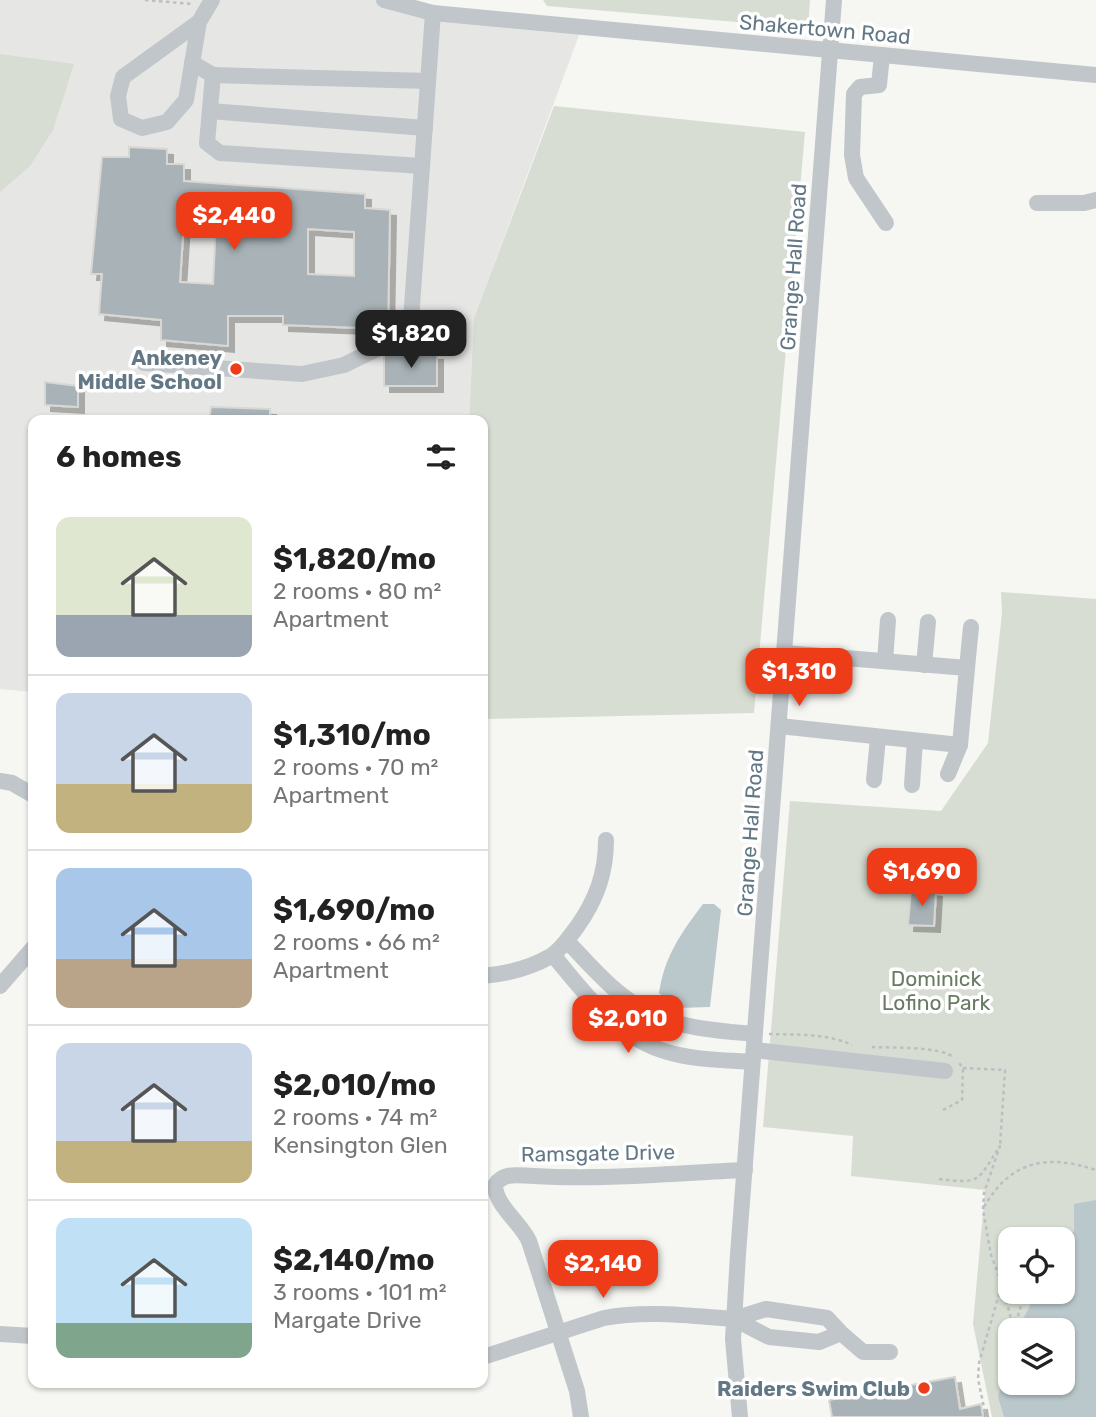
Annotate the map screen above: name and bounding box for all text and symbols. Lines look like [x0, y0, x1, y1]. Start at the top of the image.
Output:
street label: Shakertown Road [738, 9, 912, 49]
street label: Grange Hall Road [775, 183, 811, 351]
pin: $2,440 [177, 192, 291, 252]
text: $2,440 [192, 201, 276, 229]
pin: $1,820 [354, 310, 468, 370]
text: $1,820 [371, 319, 451, 347]
place label: Ankeney Middle School [78, 345, 222, 394]
marker: Ankeney Middle School [228, 361, 244, 377]
icon: filters [422, 438, 460, 476]
text: 6 homes [56, 439, 182, 475]
text: $1,820/mo [273, 541, 436, 577]
icon: home [112, 545, 196, 629]
text: 2 rooms · 80 m² [273, 577, 441, 605]
text: Apartment [273, 605, 389, 633]
pin: $1,310 [742, 648, 856, 708]
text: $1,310 [761, 657, 837, 685]
text: $1,310/mo [273, 717, 431, 753]
icon: home [112, 721, 196, 805]
street label: Grange Hall Road [732, 749, 768, 917]
text: 2 rooms · 70 m² [273, 753, 438, 781]
text: Apartment [273, 781, 389, 809]
pin: $1,690 [865, 848, 979, 908]
text: $1,690 [883, 857, 961, 885]
text: $1,690/mo [273, 892, 435, 928]
icon: home [112, 896, 196, 980]
text: 2 rooms · 66 m² [273, 928, 440, 956]
text: Apartment [273, 956, 389, 984]
park label: Dominick Lofino Park [882, 966, 990, 1015]
pin: $2,010 [571, 996, 685, 1055]
text: $2,010 [588, 1004, 668, 1032]
text: $2,010/mo [273, 1067, 436, 1103]
icon: home [112, 1071, 196, 1155]
text: 2 rooms · 74 m² [273, 1103, 437, 1131]
text: Kensington Glen [273, 1131, 448, 1159]
street label: Ramsgate Drive [521, 1139, 675, 1167]
map controls [998, 1227, 1075, 1395]
button: locate [998, 1227, 1075, 1304]
pin: $2,140 [546, 1240, 660, 1300]
text: $2,140/mo [273, 1242, 435, 1278]
icon: home [112, 1246, 196, 1330]
text: $2,140 [564, 1249, 642, 1277]
text: 3 rooms · 101 m² [273, 1278, 447, 1306]
text: Margate Drive [273, 1306, 422, 1334]
button: layers [998, 1318, 1075, 1395]
place label: Raiders Swim Club [717, 1376, 910, 1401]
marker: Raiders Swim Club [916, 1380, 932, 1396]

